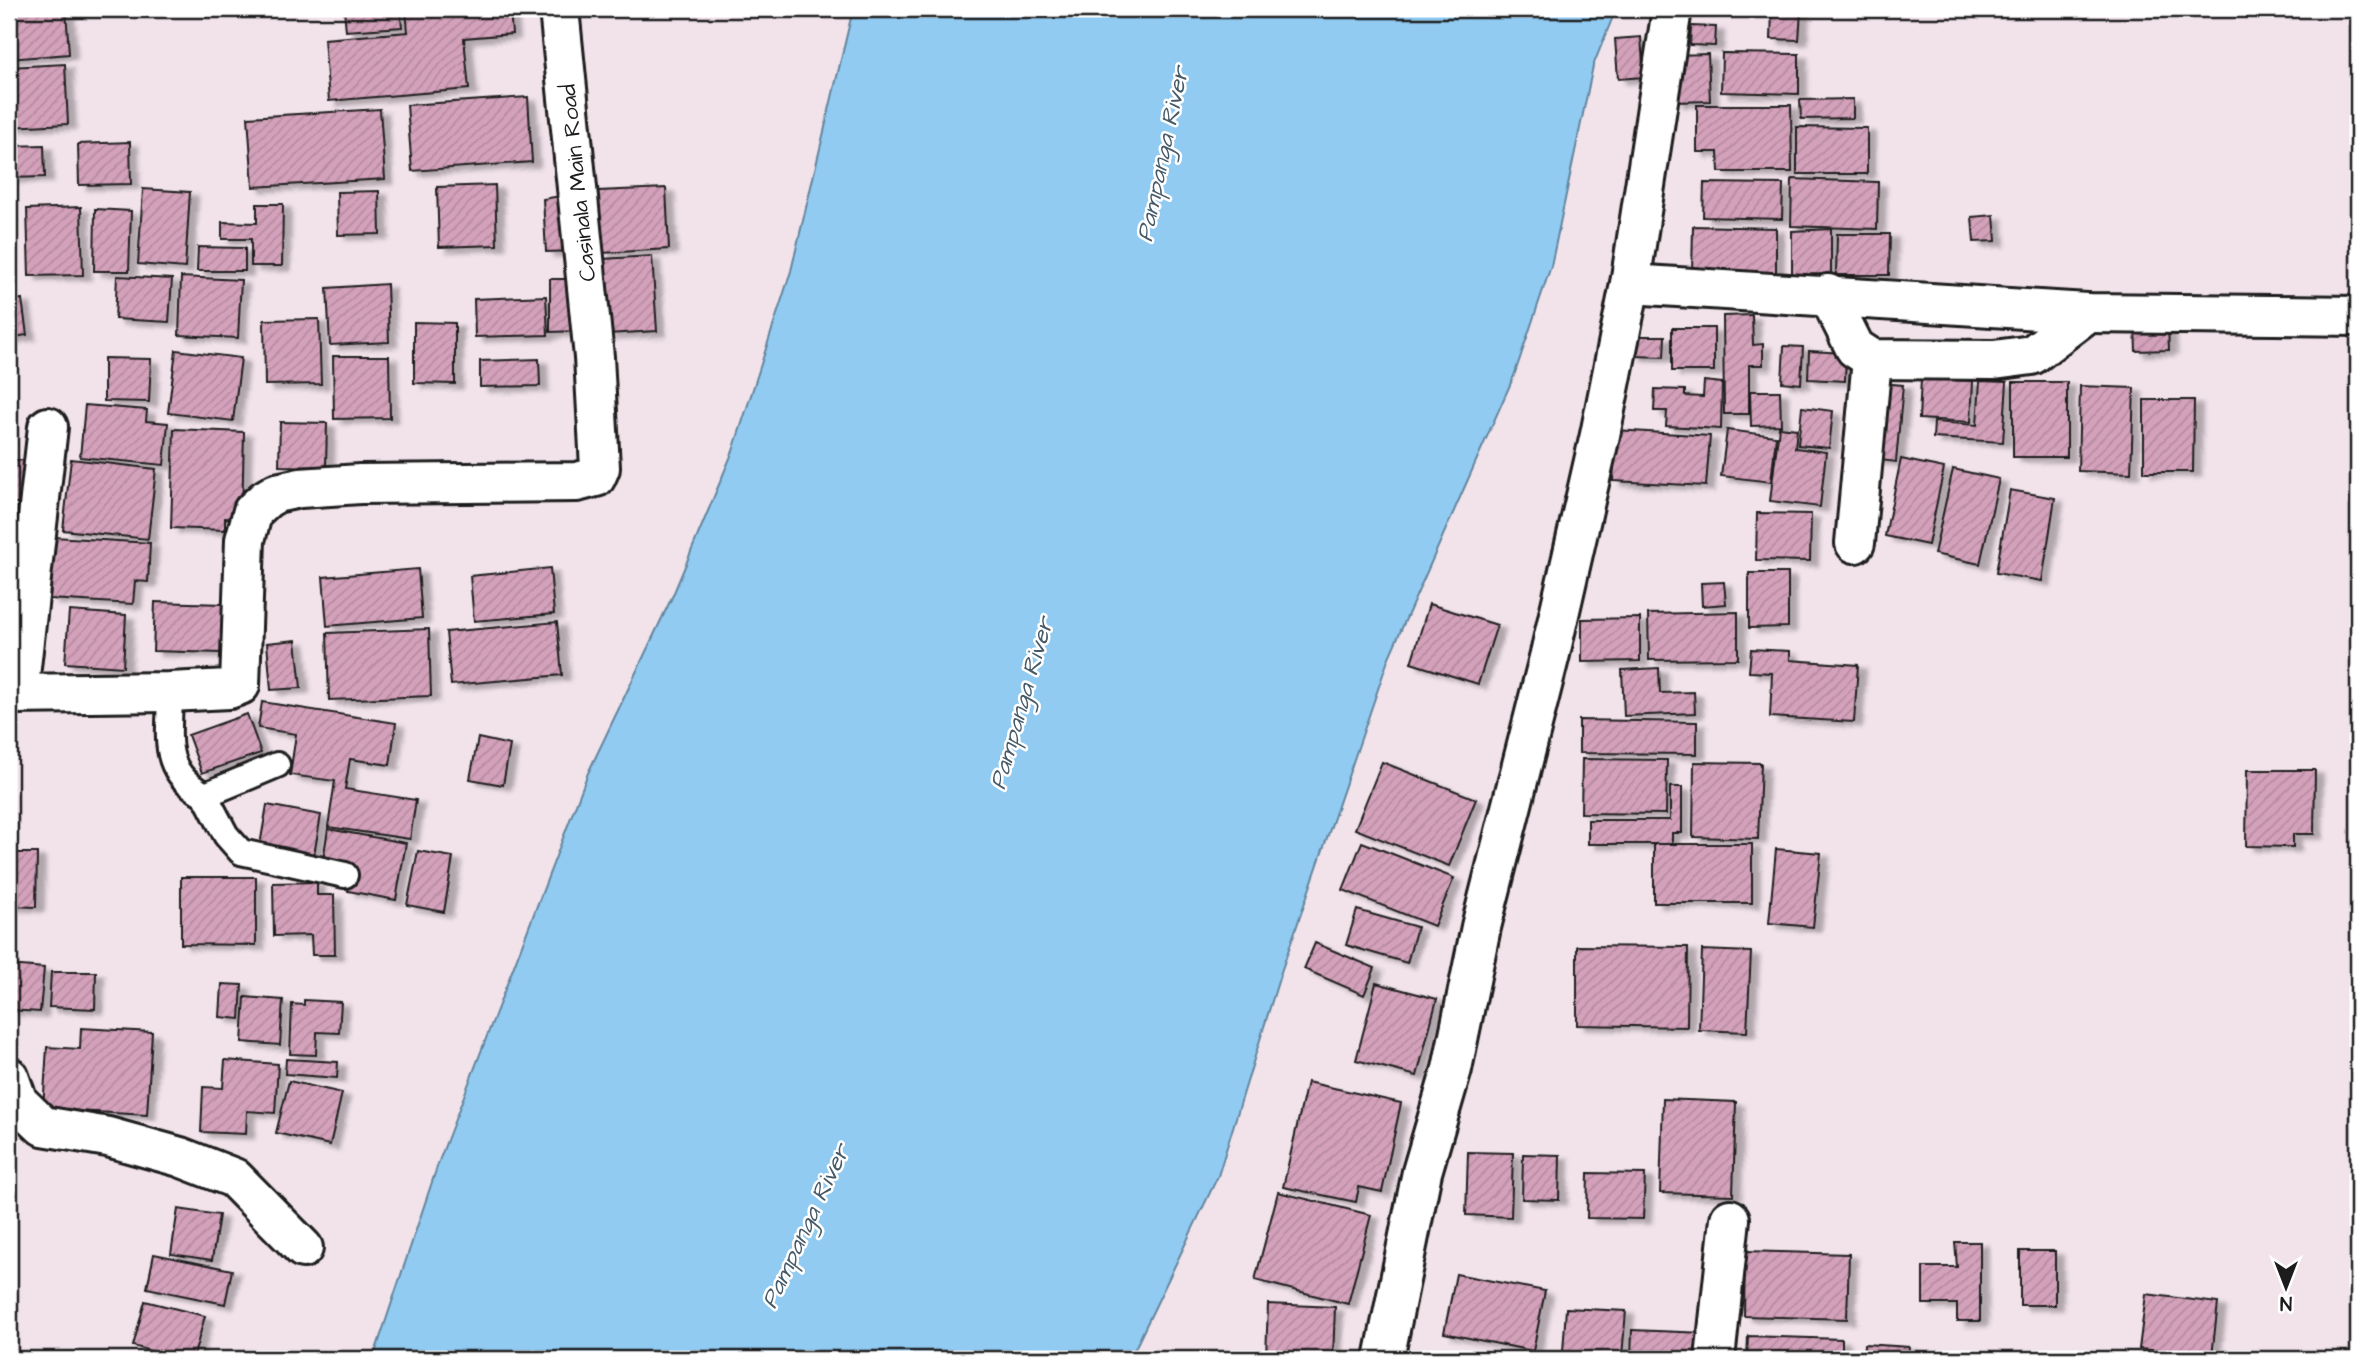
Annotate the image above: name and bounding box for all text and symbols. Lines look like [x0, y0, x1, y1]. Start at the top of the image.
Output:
water label: Pampanga River [1128, 61, 1200, 245]
street label: Casinala Main Road [552, 82, 604, 283]
water label: Pampanga River [981, 611, 1064, 793]
water label: Pampanga River [753, 1136, 861, 1314]
north arrow [2252, 1252, 2322, 1322]
text: N [2280, 1289, 2292, 1316]

